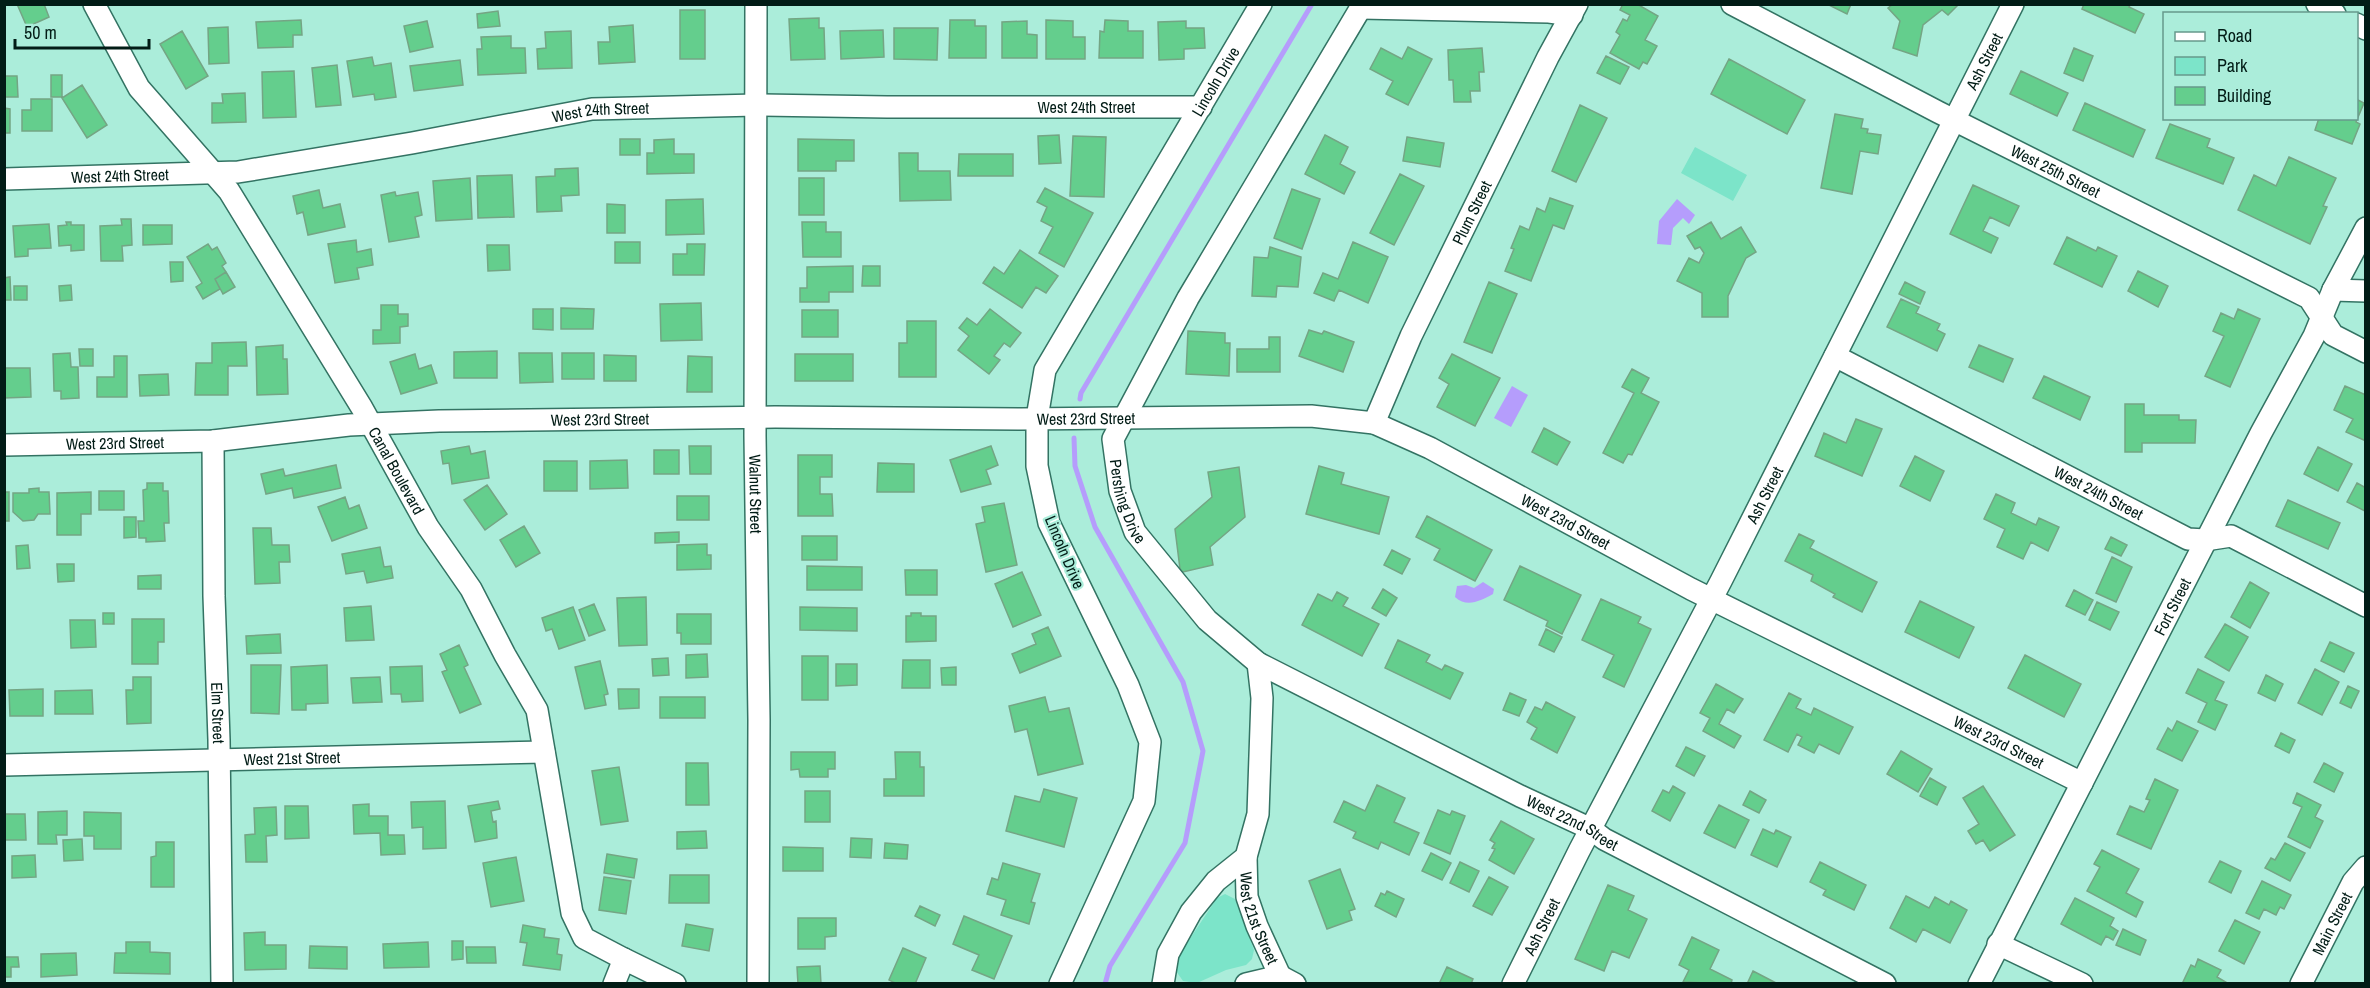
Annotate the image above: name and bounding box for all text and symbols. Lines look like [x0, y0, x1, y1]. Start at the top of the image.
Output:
scale bar [15, 12, 148, 50]
legend [2163, 12, 2358, 120]
text: 50 m [24, 20, 57, 45]
text: Road [2217, 23, 2252, 48]
street label: Ash Street [1960, 29, 2008, 95]
street label: Lincoln Drive [1186, 43, 1244, 120]
text: Park [2217, 53, 2248, 78]
text: Building [2217, 83, 2272, 108]
street label: West 24th Street [1037, 96, 1135, 118]
street label: West 24th Street [550, 97, 650, 127]
street label: West 25th Street [2007, 139, 2104, 203]
street label: West 24th Street [71, 163, 169, 188]
street label: Plum Street [1447, 177, 1497, 248]
street label: West 23rd Street [551, 407, 650, 431]
street label: West 23rd Street [1037, 407, 1136, 430]
street label: Canal Boulevard [363, 423, 430, 518]
street label: West 23rd Street [66, 431, 165, 455]
street label: Walnut Street [744, 454, 767, 534]
street label: Pershing Drive [1105, 458, 1151, 548]
street label: West 24th Street [2050, 460, 2147, 525]
street label: Ash Street [1740, 462, 1788, 528]
street label: West 23rd Street [1517, 488, 1614, 554]
street label: Lincoln Drive [1040, 512, 1090, 592]
street label: Fort Street [2148, 574, 2196, 639]
street label: Elm Street [206, 682, 230, 744]
street label: West 23rd Street [1950, 710, 2048, 774]
street label: West 21st Street [243, 746, 341, 770]
street label: West 22nd Street [1523, 789, 1622, 856]
street label: West 21st Street [1235, 871, 1284, 968]
street label: Main Street [2307, 888, 2357, 959]
street label: Ash Street [1518, 894, 1565, 960]

